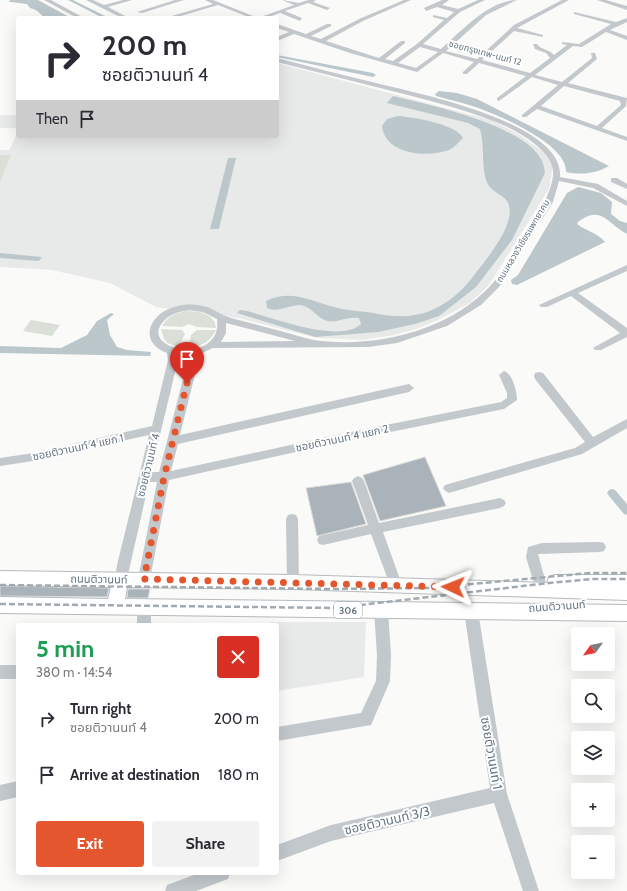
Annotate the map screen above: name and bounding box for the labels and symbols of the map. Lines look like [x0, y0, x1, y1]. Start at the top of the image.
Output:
street label: ซอยกรุงเทพ-นนท์ 12 [448, 38, 523, 68]
street label: ถนนหลวงวิเชียรแพทยาคม [494, 197, 552, 284]
pin [170, 342, 204, 383]
street label: ซอยติวานนท์ 4 แยก 2 [294, 421, 390, 455]
street label: ซอยติวานนท์ 4 แยก 1 [31, 431, 125, 463]
street label: ซอยติวานนท์ 4 [133, 431, 163, 498]
position arrow [432, 566, 474, 608]
street label: ถนนติวานนท์ [70, 572, 128, 586]
street label: ถนนติวานนท์ [528, 597, 586, 615]
road number: 306 [334, 602, 362, 618]
north arrow [571, 627, 615, 671]
street label: ซอยติวานนท์ 1 [478, 715, 506, 791]
street label: ซอยติวานนท์ 3/3 [343, 802, 431, 838]

